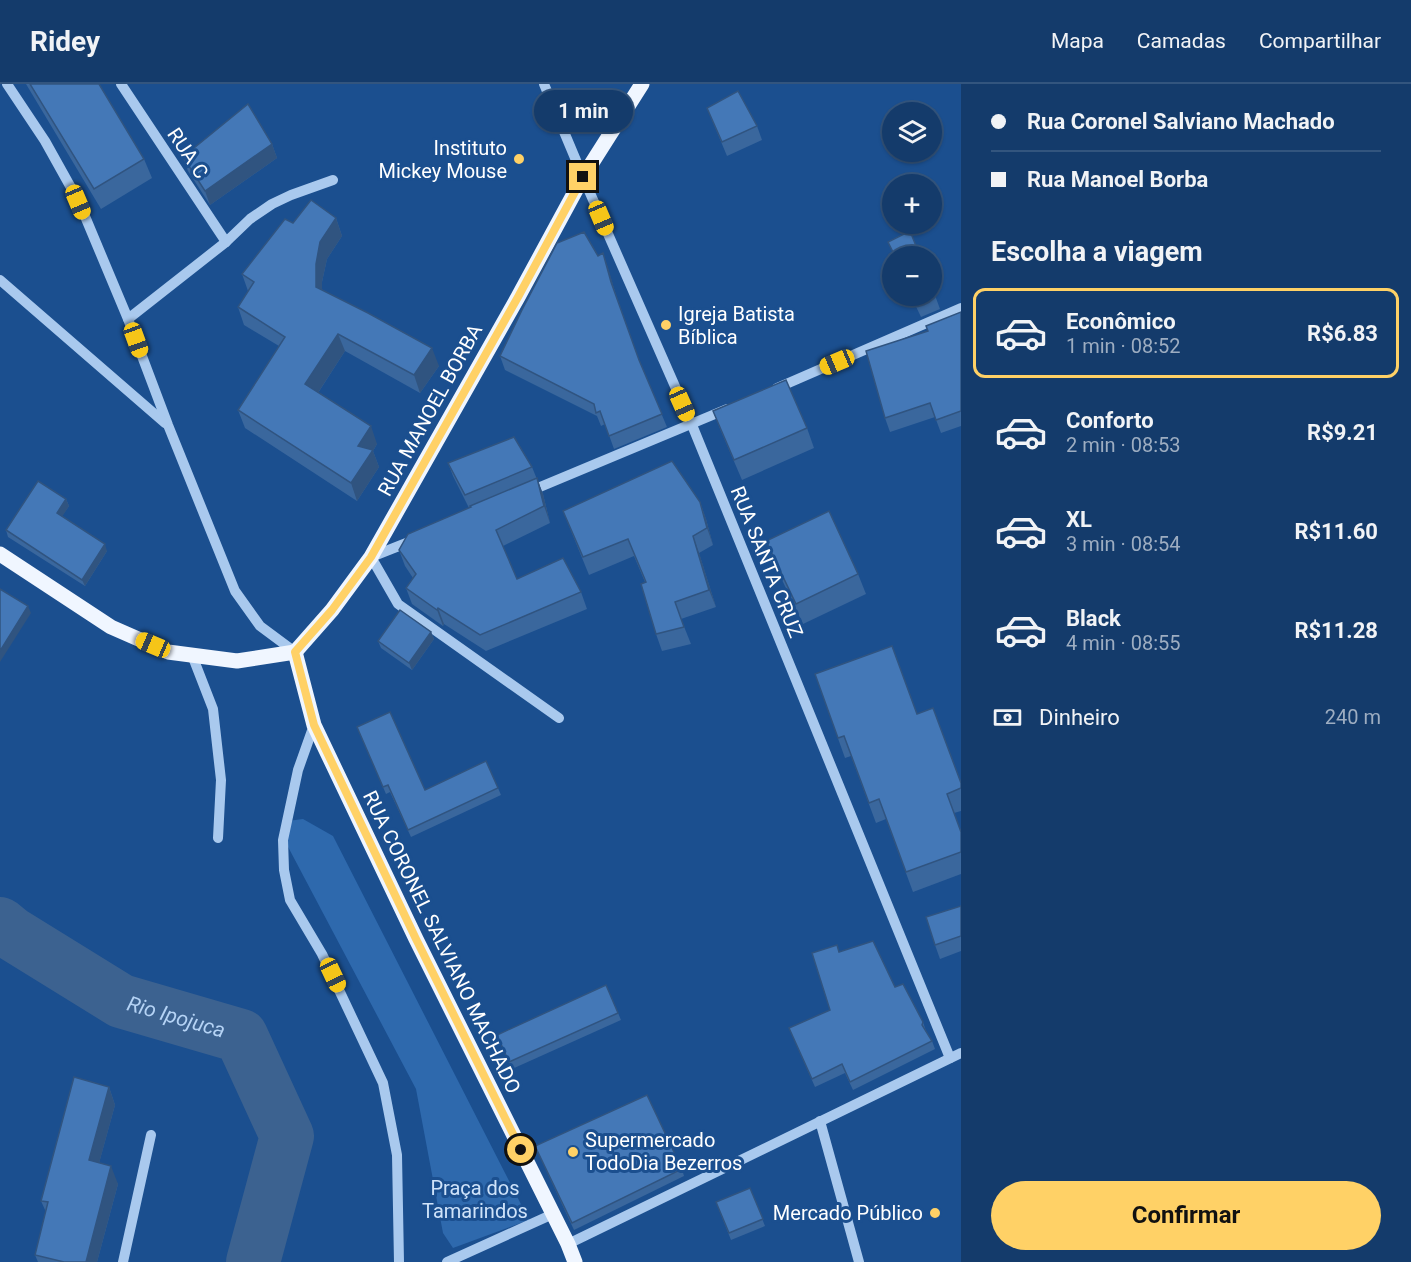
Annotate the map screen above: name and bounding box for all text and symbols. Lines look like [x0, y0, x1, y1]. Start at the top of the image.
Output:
text: Ridey [30, 25, 100, 58]
text: Mapa [1051, 29, 1104, 53]
text: Camadas [1137, 29, 1226, 53]
text: Compartilhar [1259, 29, 1381, 53]
callout: 1 min [534, 90, 632, 132]
text: 1 min [558, 99, 609, 123]
map controls [882, 102, 942, 306]
button: layers [882, 102, 942, 162]
text: Rua Coronel Salviano Machado [1027, 109, 1335, 134]
street label: RUA C [162, 123, 214, 183]
place label: Instituto Mickey Mouse [379, 136, 507, 183]
marker: Instituto Mickey Mouse [512, 152, 526, 166]
route end [569, 163, 596, 190]
text: Rua Manoel Borba [1027, 167, 1208, 192]
button: + [882, 174, 942, 234]
car [63, 182, 93, 222]
car [586, 198, 616, 238]
text: Escolha a viagem [991, 236, 1203, 268]
button: − [882, 246, 942, 306]
place label: Igreja Batista Bíblica [678, 302, 795, 349]
icon: car [994, 306, 1048, 360]
text: Econômico [1066, 309, 1176, 334]
marker: Igreja Batista Bíblica [659, 318, 673, 332]
car [121, 320, 151, 360]
street label: RUA MANOEL BORBA [373, 320, 487, 500]
text: R$6.83 [1307, 321, 1378, 346]
text: 1 min · 08:52 [1066, 334, 1181, 358]
car [817, 347, 857, 377]
car [666, 384, 698, 424]
icon: car [994, 405, 1048, 459]
text: Conforto [1066, 408, 1154, 433]
text: R$9.21 [1307, 420, 1378, 445]
text: 2 min · 08:53 [1066, 433, 1181, 457]
street label: RUA SANTA CRUZ [726, 483, 808, 641]
icon: car [994, 504, 1048, 558]
text: XL [1066, 507, 1092, 532]
text: R$11.60 [1294, 519, 1378, 544]
text: 3 min · 08:54 [1066, 532, 1181, 556]
icon: car [994, 603, 1048, 657]
text: Black [1066, 606, 1121, 631]
text: R$11.28 [1294, 618, 1378, 643]
car [133, 630, 173, 660]
text: 4 min · 08:55 [1066, 631, 1181, 655]
icon: cash [991, 701, 1024, 734]
text: Dinheiro [1039, 705, 1120, 730]
text: 240 m [1325, 705, 1381, 729]
street label: RUA CORONEL SALVIANO MACHADO [358, 787, 526, 1097]
car [317, 955, 349, 995]
water label: Rio Ipojuca [124, 991, 228, 1043]
place label: Supermercado TodoDia Bezerros [585, 1128, 742, 1175]
route start [507, 1136, 534, 1163]
marker: Supermercado TodoDia Bezerros [566, 1145, 580, 1159]
park label: Praça dos Tamarindos [422, 1176, 528, 1223]
button: Confirmar [991, 1181, 1381, 1250]
place label: Mercado Público [773, 1201, 923, 1225]
marker: Mercado Público [928, 1206, 942, 1220]

